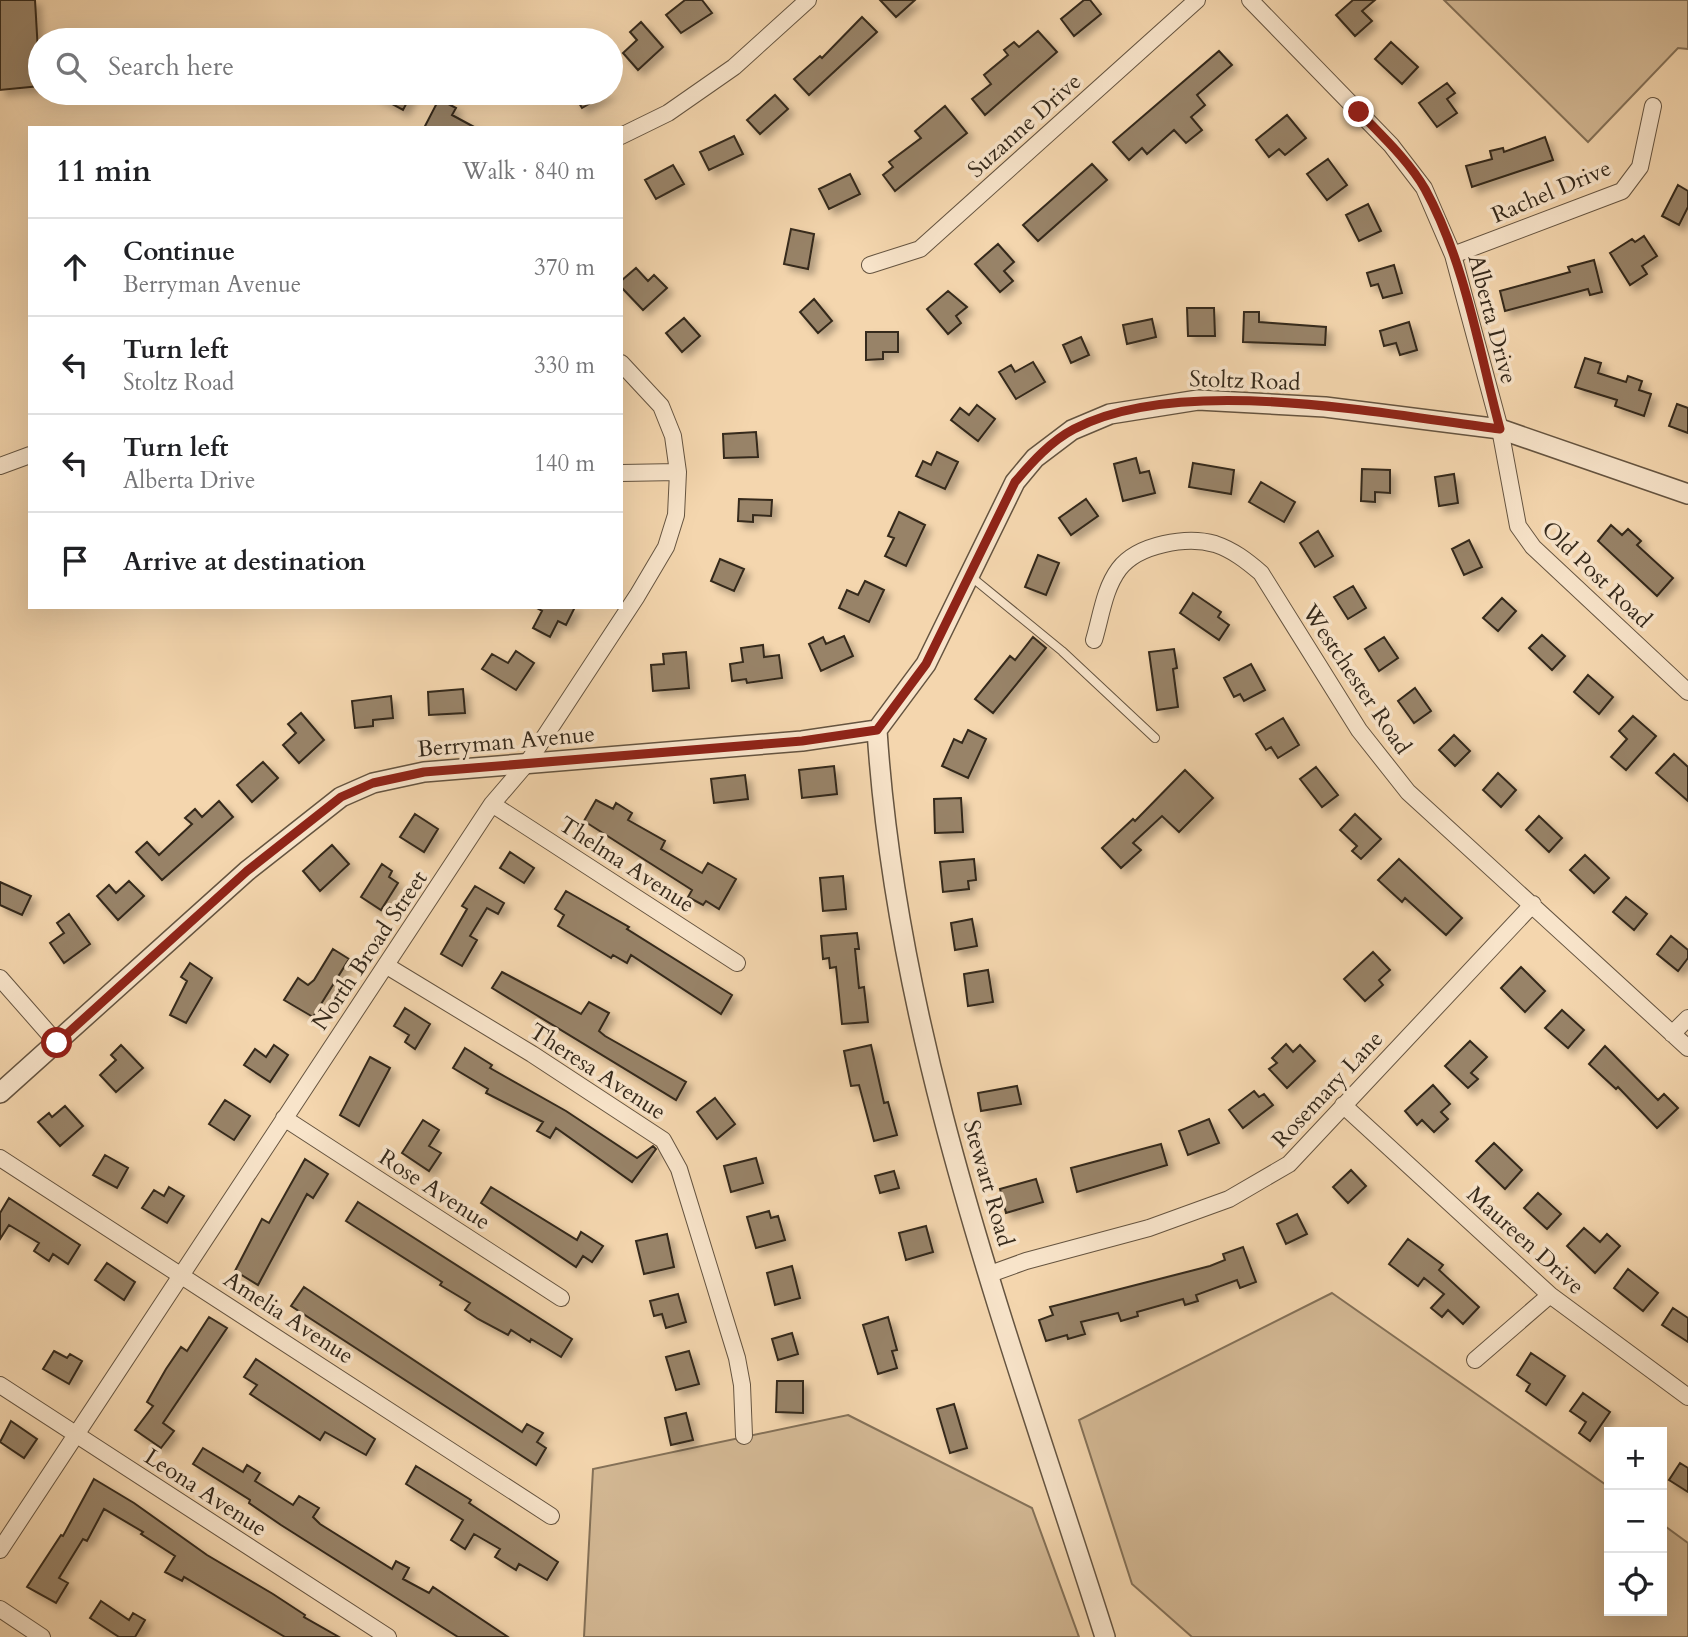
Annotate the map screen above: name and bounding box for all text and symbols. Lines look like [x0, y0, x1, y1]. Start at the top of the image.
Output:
search box [28, 28, 623, 105]
icon: search [52, 48, 90, 86]
text: Search here [108, 49, 234, 84]
street label: Suzanne Drive [961, 66, 1088, 185]
route end [1343, 96, 1374, 127]
text: 11 min [56, 151, 151, 192]
street label: Rachel Drive [1487, 152, 1616, 231]
text: Walk · 840 m [462, 156, 595, 187]
text: Continue [123, 234, 235, 269]
icon: ahead [56, 248, 94, 286]
street label: Alberta Drive [1460, 251, 1525, 387]
text: 370 m [534, 252, 595, 283]
text: Berryman Avenue [123, 269, 301, 300]
text: Turn left [123, 332, 228, 367]
icon: left [56, 346, 94, 384]
text: 330 m [534, 350, 595, 381]
street label: Stoltz Road [1189, 363, 1302, 398]
text: Stoltz Road [123, 367, 234, 398]
text: Turn left [123, 430, 228, 465]
icon: left [56, 444, 94, 482]
text: 140 m [534, 448, 595, 479]
text: Alberta Drive [123, 465, 255, 496]
street label: Old Post Road [1535, 514, 1659, 635]
icon: arrive [56, 542, 94, 580]
text: Arrive at destination [123, 544, 366, 579]
street label: Westchester Road [1294, 597, 1419, 761]
street label: Berryman Avenue [416, 718, 596, 765]
street label: Thelma Avenue [553, 809, 701, 920]
street label: North Broad Street [304, 864, 434, 1036]
street label: Theresa Avenue [523, 1016, 672, 1127]
street label: Rosemary Lane [1265, 1024, 1390, 1155]
route start [41, 1027, 72, 1058]
street label: Stewart Road [956, 1116, 1022, 1251]
street label: Rose Avenue [373, 1142, 497, 1237]
street label: Maureen Drive [1460, 1179, 1591, 1302]
street label: Amelia Avenue [218, 1264, 360, 1371]
map controls [1604, 1427, 1667, 1616]
button: + [1604, 1427, 1667, 1490]
street label: Leona Avenue [138, 1441, 273, 1544]
button: − [1604, 1490, 1667, 1553]
button: locate [1604, 1553, 1667, 1616]

